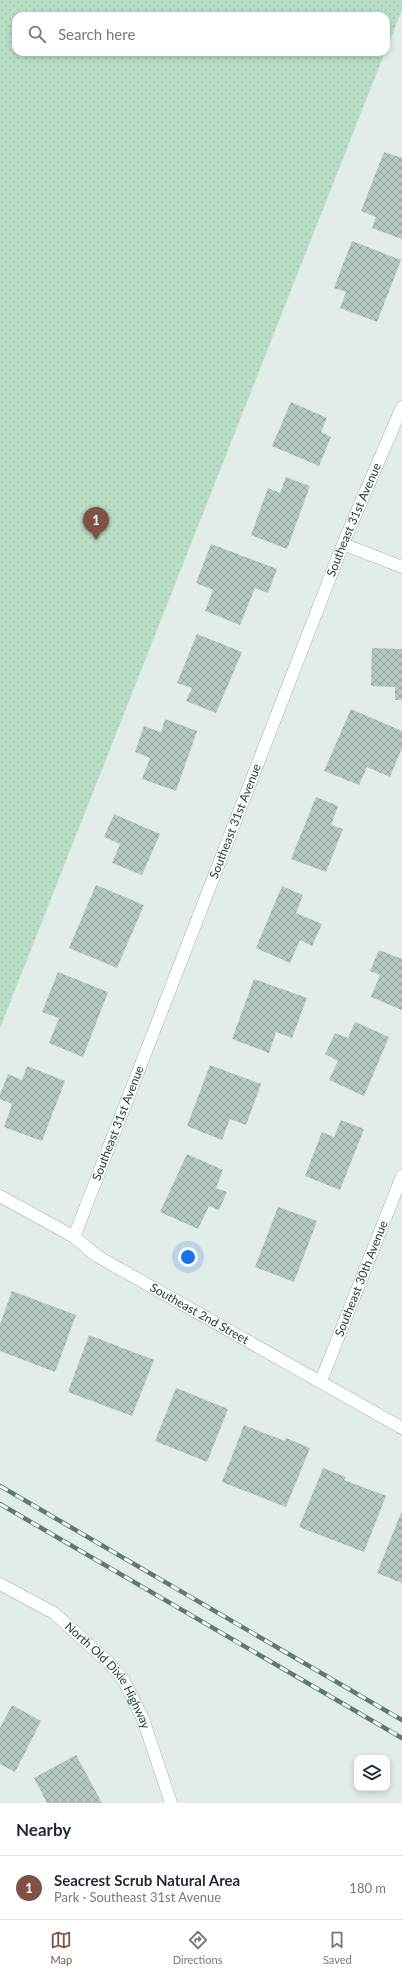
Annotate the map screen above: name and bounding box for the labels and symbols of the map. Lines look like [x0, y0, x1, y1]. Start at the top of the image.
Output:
street label: Southeast 31st Avenue [323, 460, 384, 579]
pin: 1 [83, 507, 109, 540]
street label: Southeast 31st Avenue [206, 762, 264, 881]
street label: Southeast 31st Avenue [89, 1064, 147, 1183]
street label: Southeast 30th Avenue [331, 1218, 391, 1339]
your location [178, 1247, 198, 1267]
street label: Southeast 2nd Street [148, 1280, 252, 1347]
street label: North Old Dixie Highway [62, 1619, 154, 1731]

